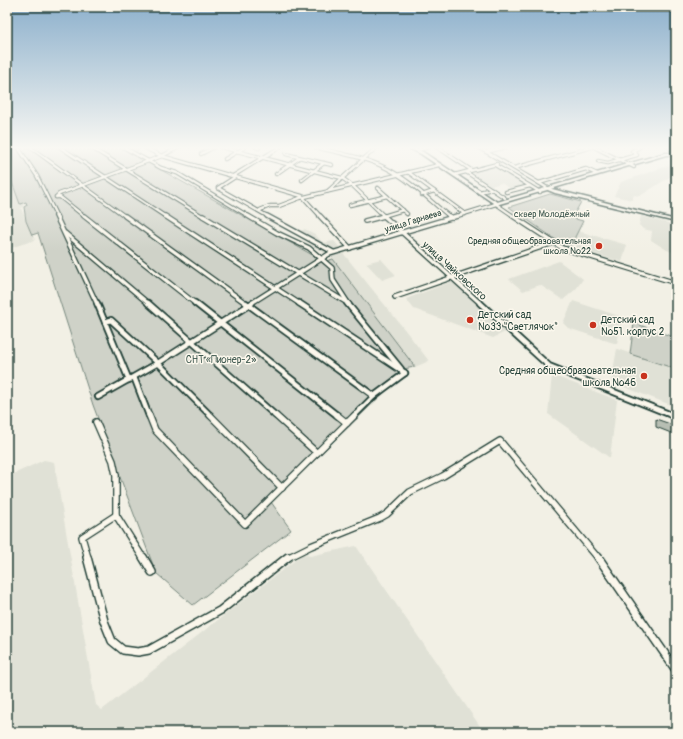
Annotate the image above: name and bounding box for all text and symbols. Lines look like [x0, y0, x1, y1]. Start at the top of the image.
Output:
street label: улица Гарнаева [382, 208, 443, 236]
park label: сквер Молодёжный [514, 209, 590, 220]
place label: Средняя общеобразовательная школа №22 [468, 236, 591, 257]
street label: улица Чайковского [419, 238, 489, 303]
marker: Средняя общеобразовательная школа №22 [594, 241, 604, 251]
place label: Детский сад №33 "Светлячок" [477, 309, 558, 333]
place label: Детский сад №51. корпус 2 [600, 314, 665, 338]
marker: Детский сад №33 "Светлячок" [465, 315, 475, 325]
marker: Детский сад №51. корпус 2 [588, 320, 598, 330]
park label: СНТ «Пионер-2» [186, 354, 256, 366]
place label: Средняя общеобразовательная школа №46 [499, 365, 636, 389]
marker: Средняя общеобразовательная школа №46 [639, 371, 649, 381]

